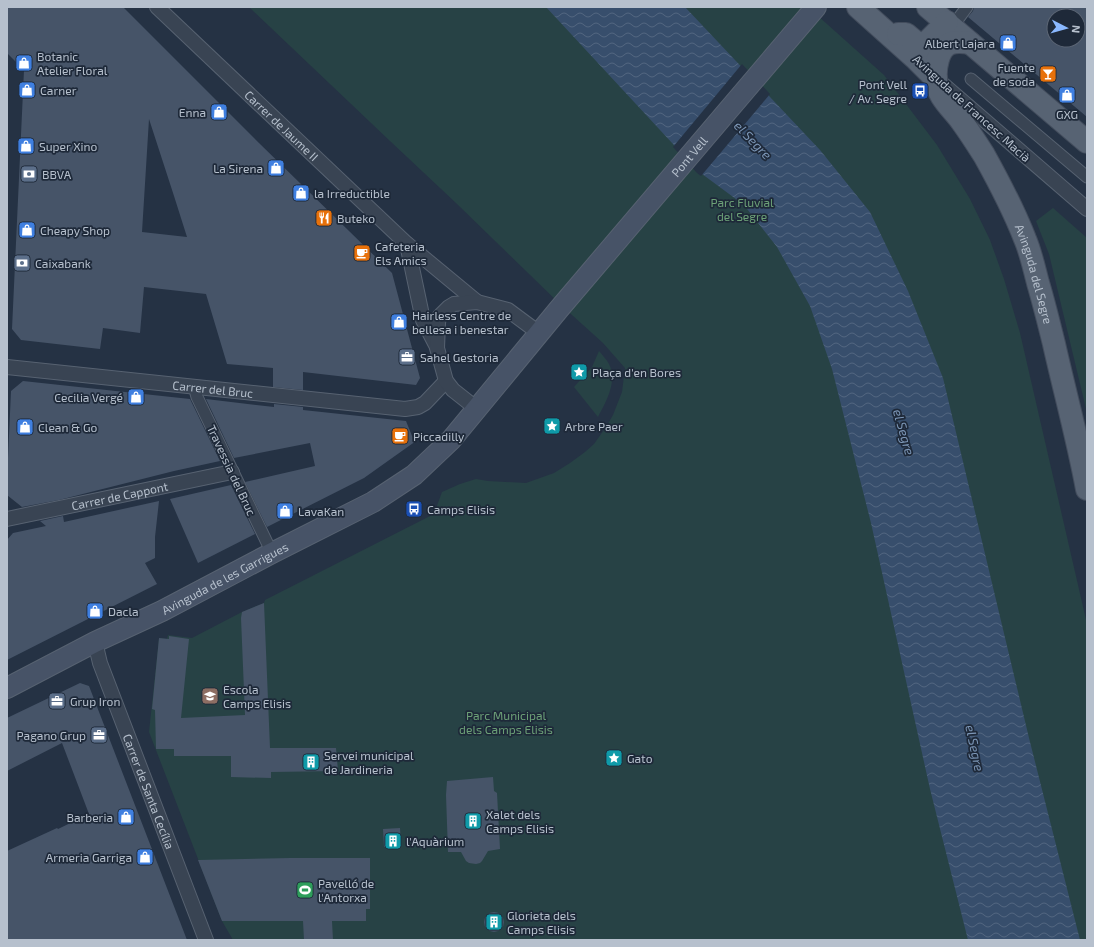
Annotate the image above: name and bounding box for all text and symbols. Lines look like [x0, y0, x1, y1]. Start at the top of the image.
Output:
north arrow [1046, 8, 1086, 48]
text: N [1070, 24, 1083, 34]
shop icon: Albert Lajara [998, 33, 1018, 53]
place label: Albert Lajara [925, 36, 995, 51]
place label: Botanic Atelier Floral [37, 49, 108, 77]
street label: Avinguda de Francesc Macià [910, 52, 1034, 164]
shop icon: Botanic Atelier Floral [14, 53, 34, 73]
place label: Fuente de soda [993, 60, 1035, 88]
bar icon: Fuente de soda [1038, 64, 1058, 84]
place label: Pont Vell / Av. Segre [849, 77, 907, 105]
shop icon: Carner [17, 80, 37, 100]
bus stop icon: Pont Vell / Av. Segre [910, 81, 930, 101]
place label: Carner [40, 83, 77, 97]
shop icon: GXG [1057, 85, 1077, 105]
street label: Carrer de Jaume II [242, 87, 321, 163]
shop icon: Enna [209, 102, 229, 122]
place label: Enna [179, 105, 206, 119]
place label: GXG [1056, 107, 1078, 121]
water label: el Segre [731, 117, 775, 163]
street label: Pont Vell [668, 133, 710, 179]
shop icon: Super Xino [16, 136, 36, 156]
place label: Super Xino [39, 139, 97, 153]
shop icon: La Sirena [266, 158, 286, 178]
place label: La Sirena [213, 161, 263, 175]
bank icon: BBVA [19, 164, 39, 184]
place label: BBVA [42, 167, 72, 181]
shop icon: la Irreductible [291, 183, 311, 203]
place label: la Irreductible [314, 186, 390, 200]
park label: Parc Fluvial del Segre [710, 195, 774, 223]
restaurant icon: Buteko [314, 208, 334, 228]
place label: Buteko [337, 211, 375, 225]
shop icon: Cheapy Shop [17, 220, 37, 240]
street label: Avinguda del Segre [1013, 222, 1056, 325]
place label: Cheapy Shop [40, 223, 110, 237]
place label: Cafeteria Els Amics [375, 239, 427, 267]
cafe icon: Cafeteria Els Amics [352, 243, 372, 263]
bank icon: Caixabank [12, 253, 32, 273]
place label: Caixabank [35, 256, 91, 270]
place label: Hairless Centre de bellesa i benestar [412, 308, 511, 336]
shop icon: Hairless Centre de bellesa i benestar [389, 312, 409, 332]
office icon: Sahel Gestoria [397, 347, 417, 367]
place label: Sahel Gestoria [420, 350, 499, 364]
place icon: Plaça d'en Bores [569, 362, 589, 382]
place label: Plaça d'en Bores [592, 365, 681, 380]
street label: Carrer del Bruc [172, 378, 254, 400]
shop icon: Cecilia Vergé [126, 387, 146, 407]
place label: Cecilia Vergé [54, 390, 123, 404]
water label: el Segre [890, 407, 918, 457]
place icon: Arbre Paer [542, 416, 562, 436]
shop icon: Clean & Go [15, 417, 35, 437]
place label: Arbre Paer [565, 419, 623, 433]
place label: Clean & Go [38, 420, 98, 434]
street label: Travessia del Bruc [205, 422, 259, 518]
cafe icon: Piccadilly [390, 426, 410, 446]
place label: Piccadilly [413, 429, 465, 443]
street label: Carrer de Cappont [70, 478, 170, 512]
bus stop icon: Camps Elisis [404, 499, 424, 519]
shop icon: LavaKan [275, 501, 295, 521]
place label: Camps Elisis [427, 502, 495, 516]
place label: LavaKan [298, 504, 344, 518]
street label: Avinguda de les Garrigues [159, 539, 290, 617]
shop icon: Dacla [85, 601, 105, 621]
place label: Dacla [108, 604, 139, 618]
place label: Escola Camps Elisis [223, 682, 291, 710]
school or university icon: Escola Camps Elisis [200, 686, 220, 706]
office icon: Grup Iron [47, 691, 67, 711]
place label: Grup Iron [70, 694, 120, 708]
park label: Parc Municipal dels Camps Elisis [459, 708, 553, 736]
water label: el Segre [962, 723, 988, 773]
office icon: Pagano Grup [89, 725, 109, 745]
place label: Pagano Grup [17, 728, 86, 742]
street label: Carrer de Santa Cecília [121, 732, 177, 851]
place label: Servei municipal de Jardineria [324, 748, 414, 776]
place icon: Gato [604, 748, 624, 768]
place label: Gato [627, 751, 653, 765]
building icon: Servei municipal de Jardineria [301, 752, 321, 772]
shop icon: Barberia [116, 807, 136, 827]
place label: Xalet dels Camps Elisis [486, 807, 554, 835]
place label: Barberia [66, 810, 113, 824]
building icon: Xalet dels Camps Elisis [463, 811, 483, 831]
building icon: l'Aquàrium [383, 831, 403, 851]
place label: l'Aquàrium [406, 834, 464, 848]
shop icon: Armeria Garriga [135, 847, 155, 867]
place label: Armeria Garriga [46, 850, 132, 864]
place label: Pavelló de l'Antorxa [318, 876, 374, 904]
sports icon: Pavelló de l'Antorxa [295, 880, 315, 900]
place label: Glorieta dels Camps Elisis [507, 908, 576, 936]
building icon: Glorieta dels Camps Elisis [484, 912, 504, 932]

